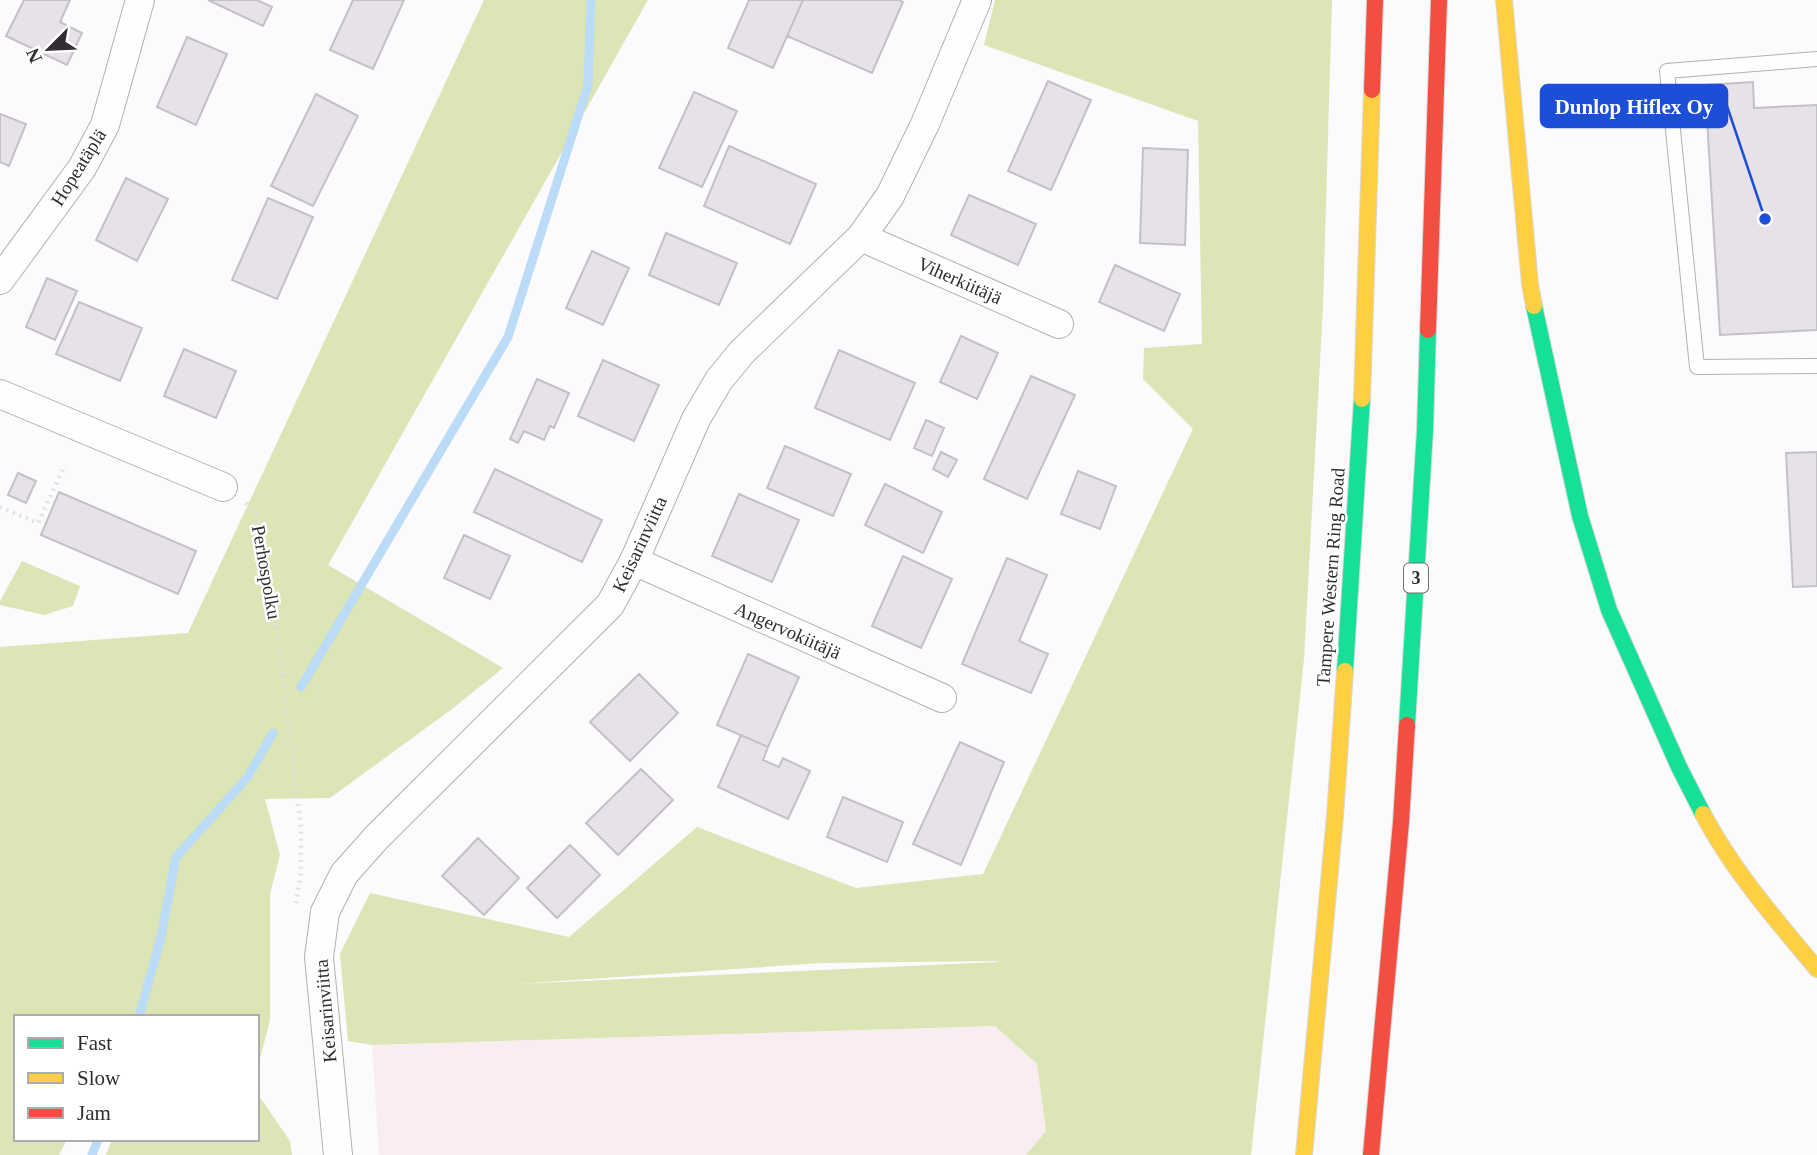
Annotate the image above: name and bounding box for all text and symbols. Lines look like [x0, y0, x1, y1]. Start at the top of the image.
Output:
north arrow [14, 14, 84, 84]
text: N [21, 45, 46, 66]
callout: Dunlop Hiflex Oy [1541, 85, 1727, 127]
text: Dunlop Hiflex Oy [1555, 95, 1714, 119]
street label: Hopeatäplä [47, 125, 111, 210]
street label: Viherkiitäjä [915, 253, 1006, 308]
street label: Tampere Western Ring Road [1312, 467, 1349, 687]
street label: Keisarinviitta [608, 492, 671, 596]
street label: Perhospolku [248, 523, 285, 621]
road number: 3 [1404, 564, 1428, 592]
street label: Angervokiitäjä [731, 598, 845, 663]
street label: Keisarinviitta [310, 958, 340, 1063]
legend [14, 1015, 259, 1141]
text: Fast [77, 1031, 112, 1055]
text: Slow [77, 1066, 121, 1090]
text: Jam [77, 1101, 111, 1125]

